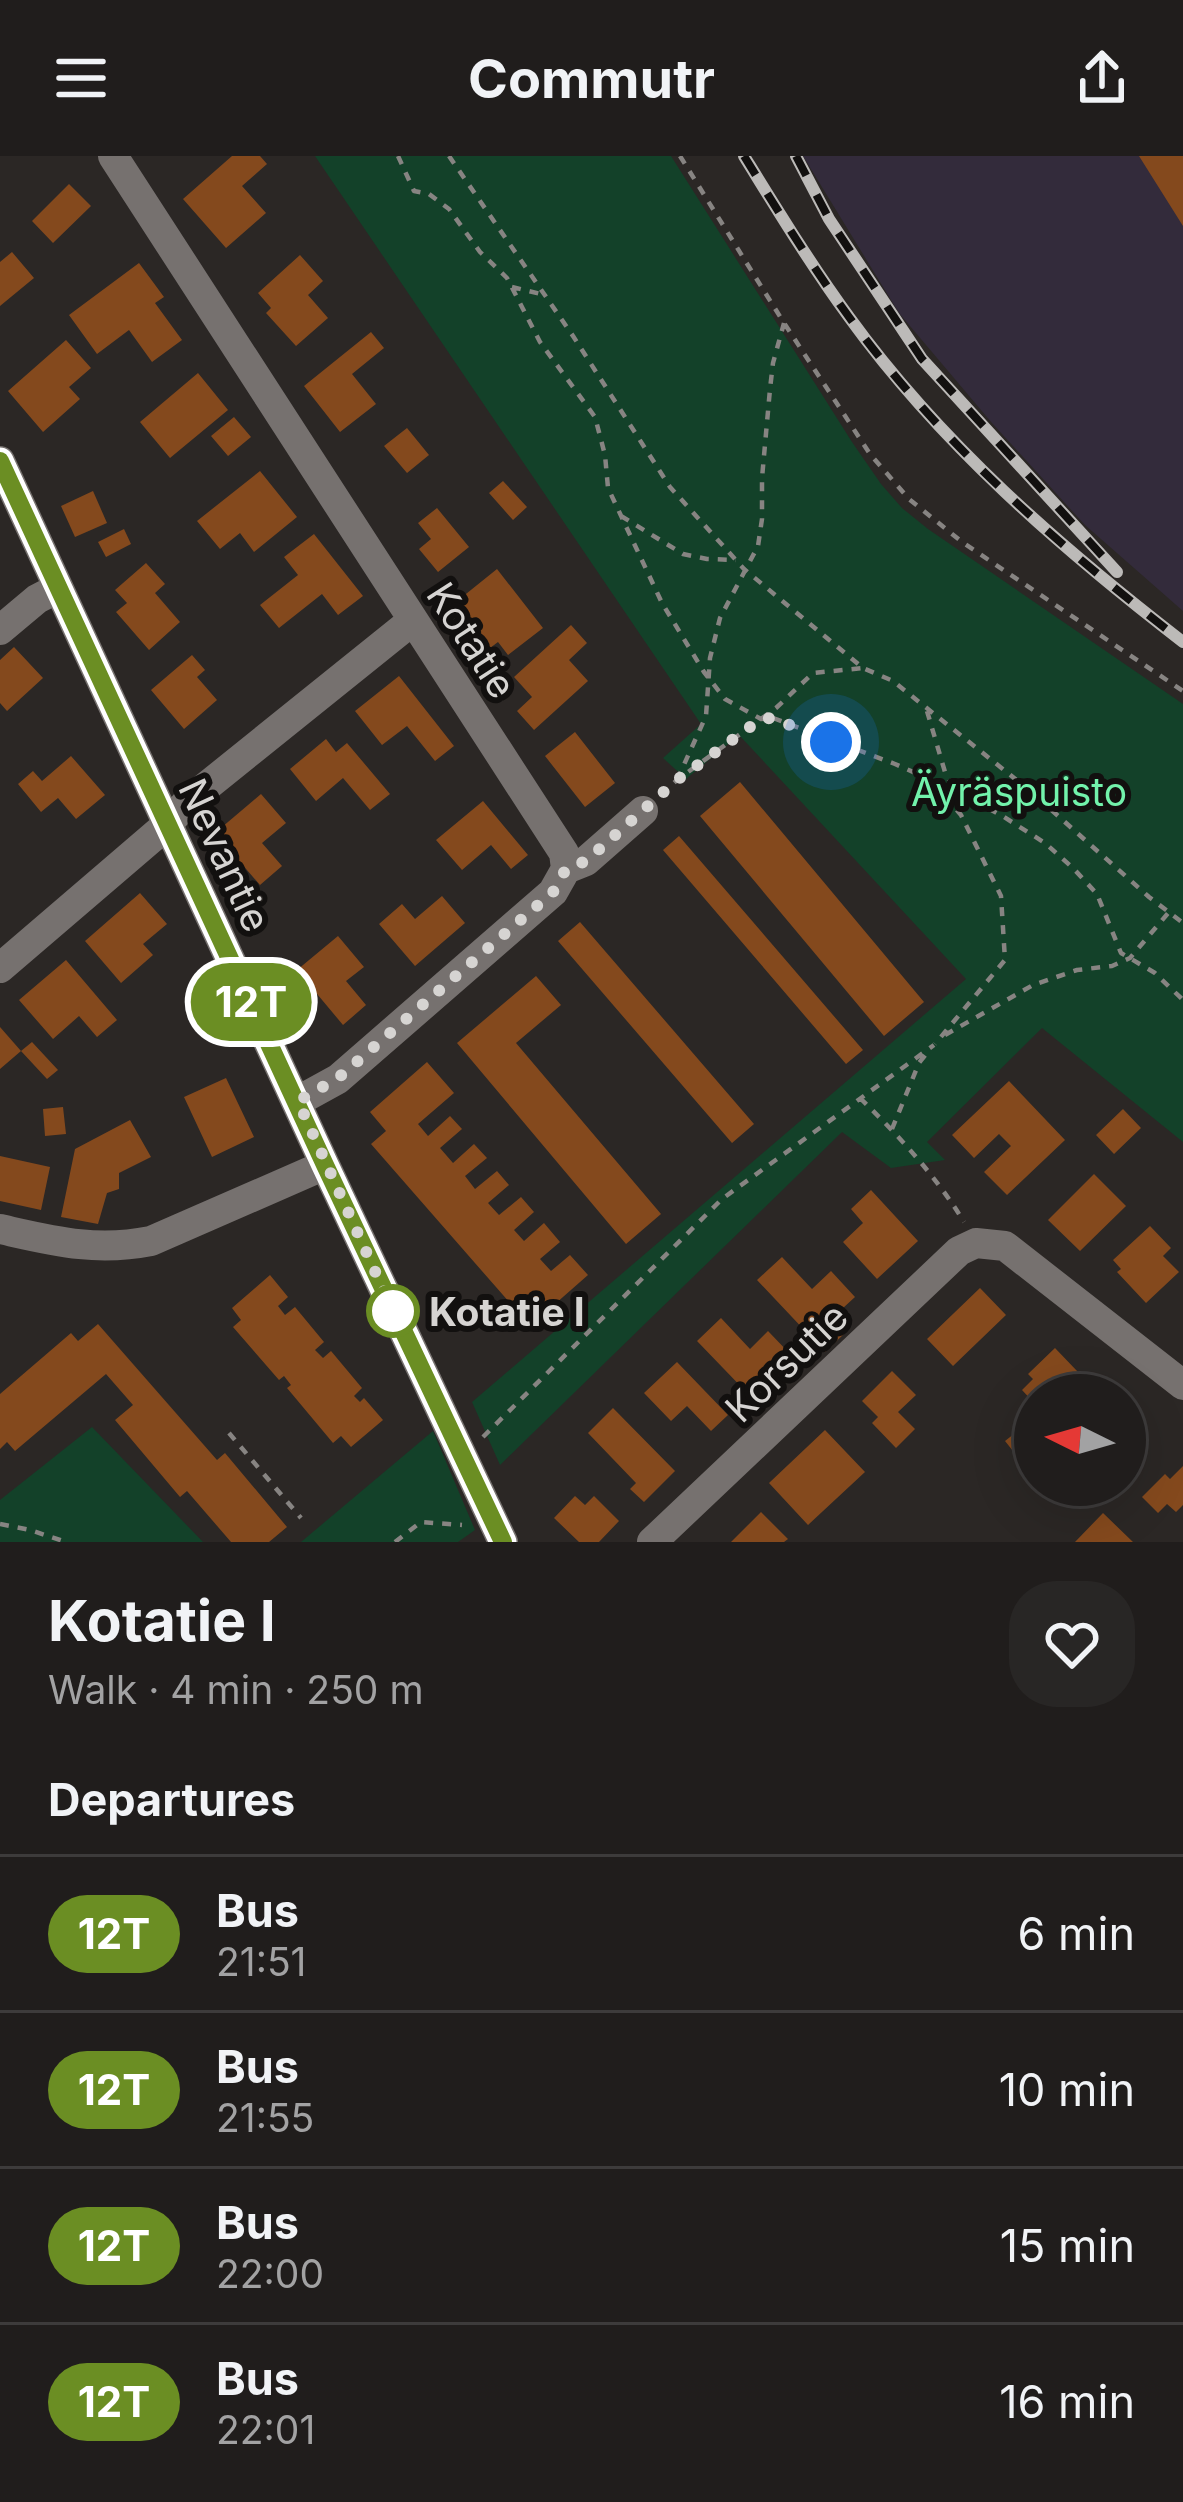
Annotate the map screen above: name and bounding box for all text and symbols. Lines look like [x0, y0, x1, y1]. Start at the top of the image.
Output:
icon: menu [48, 45, 114, 111]
icon: share [1069, 45, 1135, 111]
text: Commutr [468, 46, 715, 111]
street label: Kotatie [417, 574, 527, 706]
your location [801, 712, 861, 772]
park label: Äyräspuisto [911, 768, 1127, 815]
street label: Nevantie [169, 771, 281, 939]
line badge: 12T [182, 963, 320, 1041]
text: 12T [215, 976, 287, 1027]
marker: Kotatie I [368, 1286, 418, 1336]
place label: Kotatie I [429, 1288, 585, 1335]
street label: Korsutie [715, 1293, 857, 1431]
north arrow [1014, 1374, 1146, 1506]
map controls [1014, 1374, 1146, 1506]
button: heart [1009, 1581, 1135, 1707]
text: Kotatie I [48, 1586, 276, 1655]
text: Walk · 4 min · 250 m [48, 1666, 424, 1713]
text: Departures [48, 1772, 295, 1827]
text: Bus [216, 1883, 299, 1938]
text: 6 min [1018, 1906, 1135, 1961]
text: 12T [78, 1908, 150, 1959]
text: 21:51 [216, 1938, 306, 1985]
text: Bus [216, 2039, 299, 2094]
text: 10 min [999, 2062, 1135, 2117]
text: 12T [78, 2064, 150, 2115]
text: 21:55 [216, 2094, 314, 2141]
text: Bus [216, 2195, 299, 2250]
text: 15 min [1000, 2218, 1135, 2273]
text: 12T [78, 2220, 150, 2271]
text: 22:00 [216, 2250, 324, 2297]
text: Bus [216, 2351, 299, 2406]
text: 16 min [999, 2374, 1135, 2429]
text: 12T [78, 2376, 150, 2427]
text: 22:01 [216, 2406, 315, 2453]

